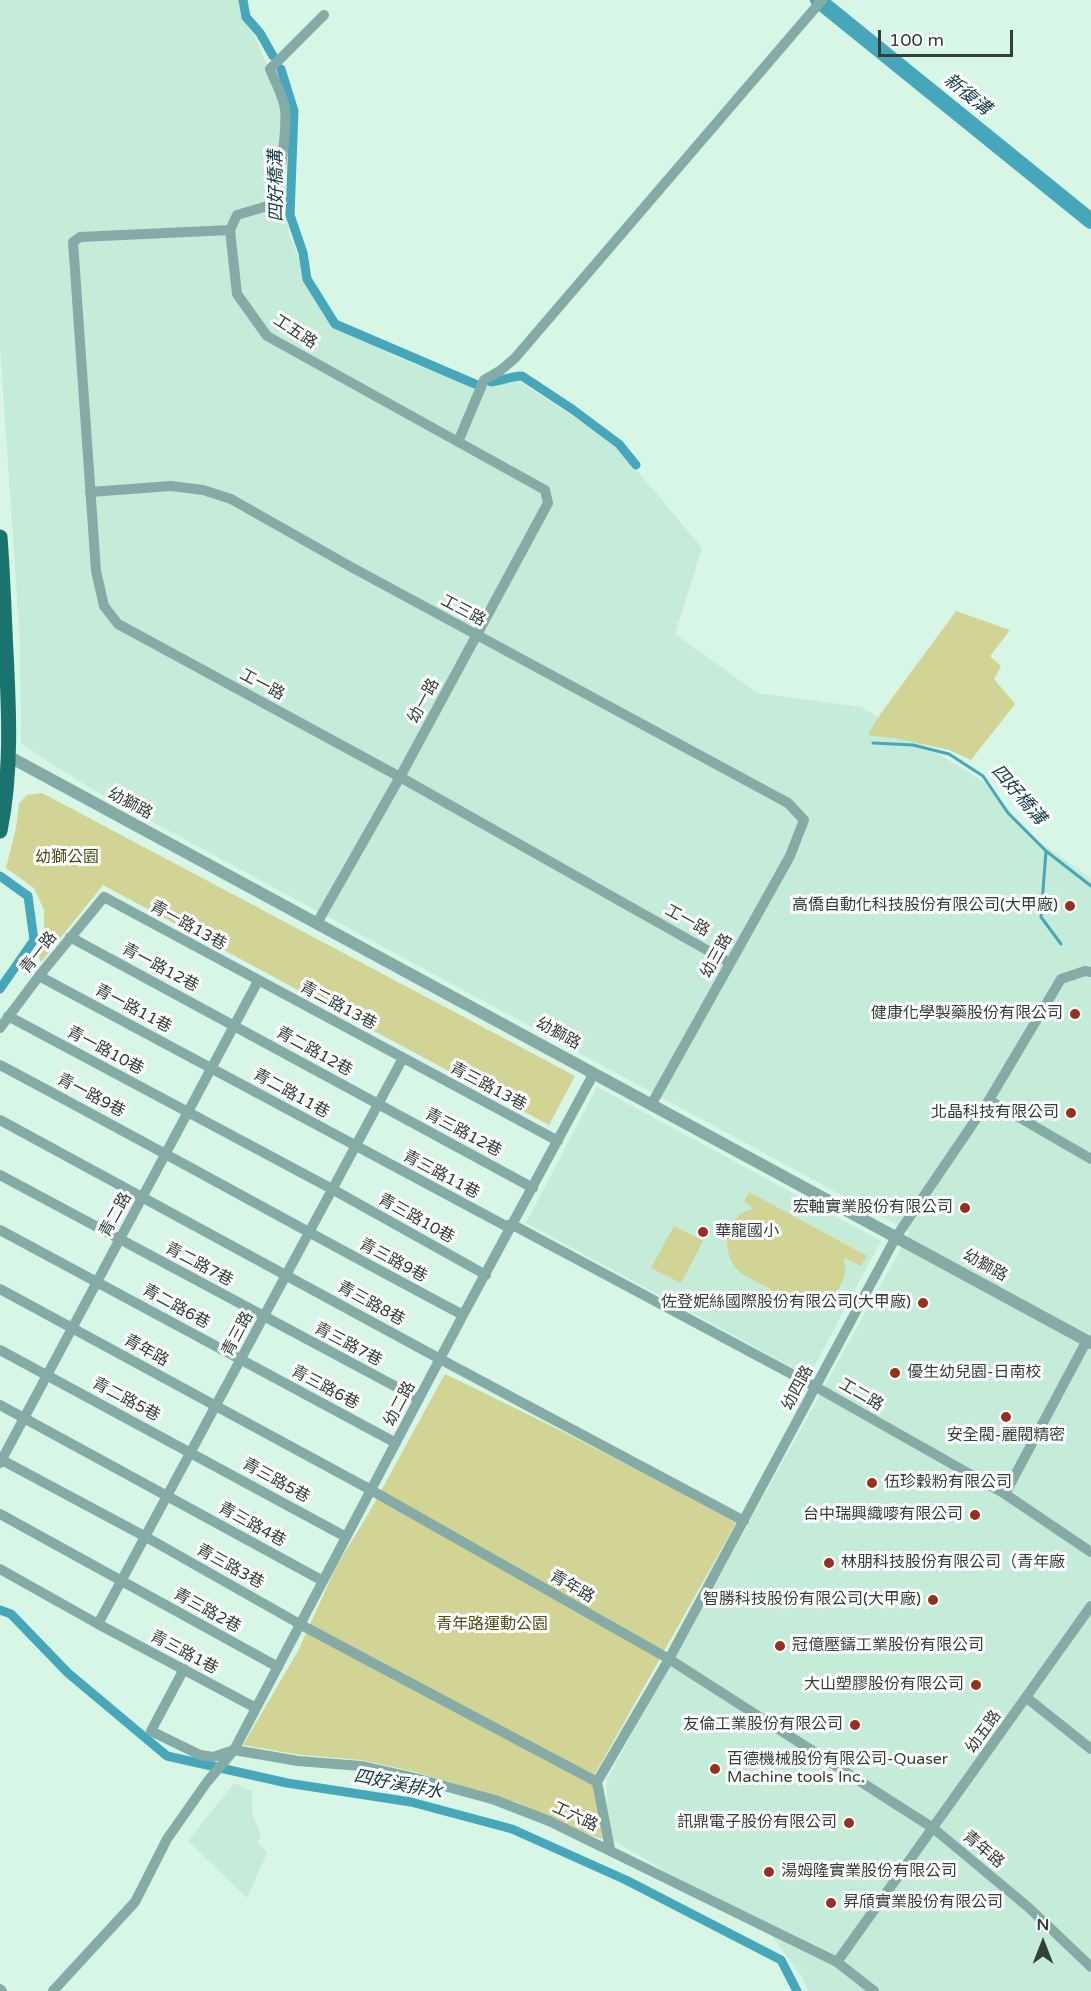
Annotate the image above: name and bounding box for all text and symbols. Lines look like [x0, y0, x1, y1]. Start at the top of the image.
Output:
scale bar [881, 18, 1016, 56]
text: 100 m [889, 29, 944, 51]
water label: 新復溝 [939, 70, 995, 120]
water label: 四好橋溝 [266, 150, 288, 222]
street label: 工五路 [270, 311, 320, 353]
street label: 工三路 [437, 591, 489, 631]
street label: 工一路 [236, 665, 288, 705]
street label: 幼一路 [404, 675, 444, 727]
water label: 四好橋溝 [986, 761, 1050, 829]
street label: 幼獅路 [104, 784, 156, 824]
park label: 幼獅公園 [35, 848, 99, 868]
place label: 高僑自動化科技股份有限公司(大甲廠) [792, 896, 1058, 916]
street label: 青一路13巷 [147, 897, 229, 955]
marker: 高僑自動化科技股份有限公司(大甲廠) [1063, 899, 1077, 913]
street label: 工一路 [661, 901, 713, 941]
street label: 青一路 [17, 928, 61, 978]
street label: 幼三路 [697, 930, 737, 982]
street label: 青一路12巷 [118, 940, 202, 996]
street label: 青二路13巷 [296, 978, 380, 1034]
street label: 青一路11巷 [91, 981, 175, 1037]
place label: 健康化學製藥股份有限公司 [871, 1004, 1063, 1024]
marker: 健康化學製藥股份有限公司 [1068, 1007, 1082, 1021]
street label: 幼獅路 [532, 1014, 584, 1054]
street label: 青一路10巷 [63, 1023, 147, 1079]
street label: 青二路12巷 [273, 1023, 355, 1081]
street label: 青三路13巷 [446, 1059, 530, 1115]
street label: 青二路11巷 [250, 1065, 332, 1123]
street label: 青一路9巷 [54, 1070, 128, 1122]
place label: 北晶科技有限公司 [931, 1103, 1059, 1123]
street label: 青三路12巷 [421, 1105, 505, 1161]
marker: 北晶科技有限公司 [1064, 1106, 1078, 1120]
street label: 青三路11巷 [399, 1147, 483, 1203]
street label: 青二路 [96, 1189, 136, 1241]
street label: 青三路10巷 [375, 1190, 457, 1248]
place label: 宏軸實業股份有限公司 [793, 1198, 953, 1218]
marker: 宏軸實業股份有限公司 [958, 1201, 972, 1215]
place label: 華龍國小 [715, 1222, 779, 1242]
marker: 華龍國小 [696, 1225, 710, 1239]
street label: 青三路9巷 [356, 1235, 430, 1287]
street label: 青二路7巷 [162, 1239, 236, 1291]
street label: 幼獅路 [959, 1246, 1011, 1286]
street label: 青三路8巷 [334, 1278, 408, 1330]
street label: 青二路6巷 [139, 1281, 213, 1333]
place label: 佐登妮絲國際股份有限公司(大甲廠) [661, 1293, 911, 1313]
marker: 佐登妮絲國際股份有限公司(大甲廠) [916, 1296, 930, 1310]
street label: 青三路 [218, 1308, 258, 1360]
street label: 青三路7巷 [311, 1319, 385, 1371]
street label: 青年路 [120, 1331, 172, 1371]
street label: 青三路6巷 [288, 1362, 362, 1414]
street label: 幼四路 [778, 1362, 818, 1414]
place label: 優生幼兒園-日南校 [907, 1363, 1042, 1383]
marker: 優生幼兒園-日南校 [888, 1366, 902, 1380]
street label: 青二路5巷 [89, 1374, 163, 1426]
street label: 工二路 [835, 1375, 887, 1415]
street label: 幼二路 [380, 1378, 420, 1430]
marker: 安全閥-麗閥精密 [999, 1410, 1013, 1424]
place label: 安全閥-麗閥精密 [947, 1426, 1065, 1446]
street label: 青三路5巷 [239, 1455, 313, 1507]
place label: 伍珍穀粉有限公司 [884, 1473, 1012, 1493]
marker: 伍珍穀粉有限公司 [865, 1476, 879, 1490]
street label: 青三路4巷 [215, 1499, 289, 1551]
place label: 台中瑞興織嘜有限公司 [803, 1505, 963, 1525]
marker: 台中瑞興織嘜有限公司 [968, 1508, 982, 1522]
street label: 青三路3巷 [193, 1541, 267, 1593]
place label: 林朋科技股份有限公司（青年廠 [841, 1553, 1065, 1573]
marker: 林朋科技股份有限公司（青年廠 [822, 1556, 836, 1570]
street label: 青年路 [546, 1567, 598, 1607]
street label: 青三路2巷 [170, 1585, 244, 1637]
place label: 智勝科技股份有限公司(大甲廠) [703, 1590, 921, 1610]
marker: 智勝科技股份有限公司(大甲廠) [926, 1593, 940, 1607]
park label: 青年路運動公園 [436, 1615, 548, 1635]
street label: 青三路1巷 [147, 1627, 221, 1679]
place label: 冠億壓鑄工業股份有限公司 [792, 1636, 984, 1656]
marker: 冠億壓鑄工業股份有限公司 [773, 1639, 787, 1653]
place label: 大山塑膠股份有限公司 [804, 1675, 964, 1695]
marker: 大山塑膠股份有限公司 [969, 1678, 983, 1692]
street label: 幼五路 [962, 1707, 1006, 1757]
place label: 友倫工業股份有限公司 [683, 1715, 843, 1735]
marker: 友倫工業股份有限公司 [848, 1718, 862, 1732]
place label: 百德機械股份有限公司-Quaser Machine tools Inc. [727, 1750, 948, 1788]
marker: 百德機械股份有限公司-Quaser Machine tools Inc. [708, 1762, 722, 1776]
water label: 四好溪排水 [352, 1766, 444, 1804]
street label: 工六路 [549, 1798, 601, 1836]
place label: 訊鼎電子股份有限公司 [677, 1813, 837, 1833]
marker: 訊鼎電子股份有限公司 [842, 1816, 856, 1830]
street label: 青年路 [958, 1827, 1008, 1873]
place label: 湯姆隆實業股份有限公司 [781, 1862, 957, 1882]
marker: 湯姆隆實業股份有限公司 [762, 1865, 776, 1879]
place label: 昇頎實業股份有限公司 [843, 1893, 1003, 1913]
marker: 昇頎實業股份有限公司 [824, 1896, 838, 1910]
north arrow [1013, 1913, 1073, 1973]
text: N [1037, 1915, 1049, 1935]

